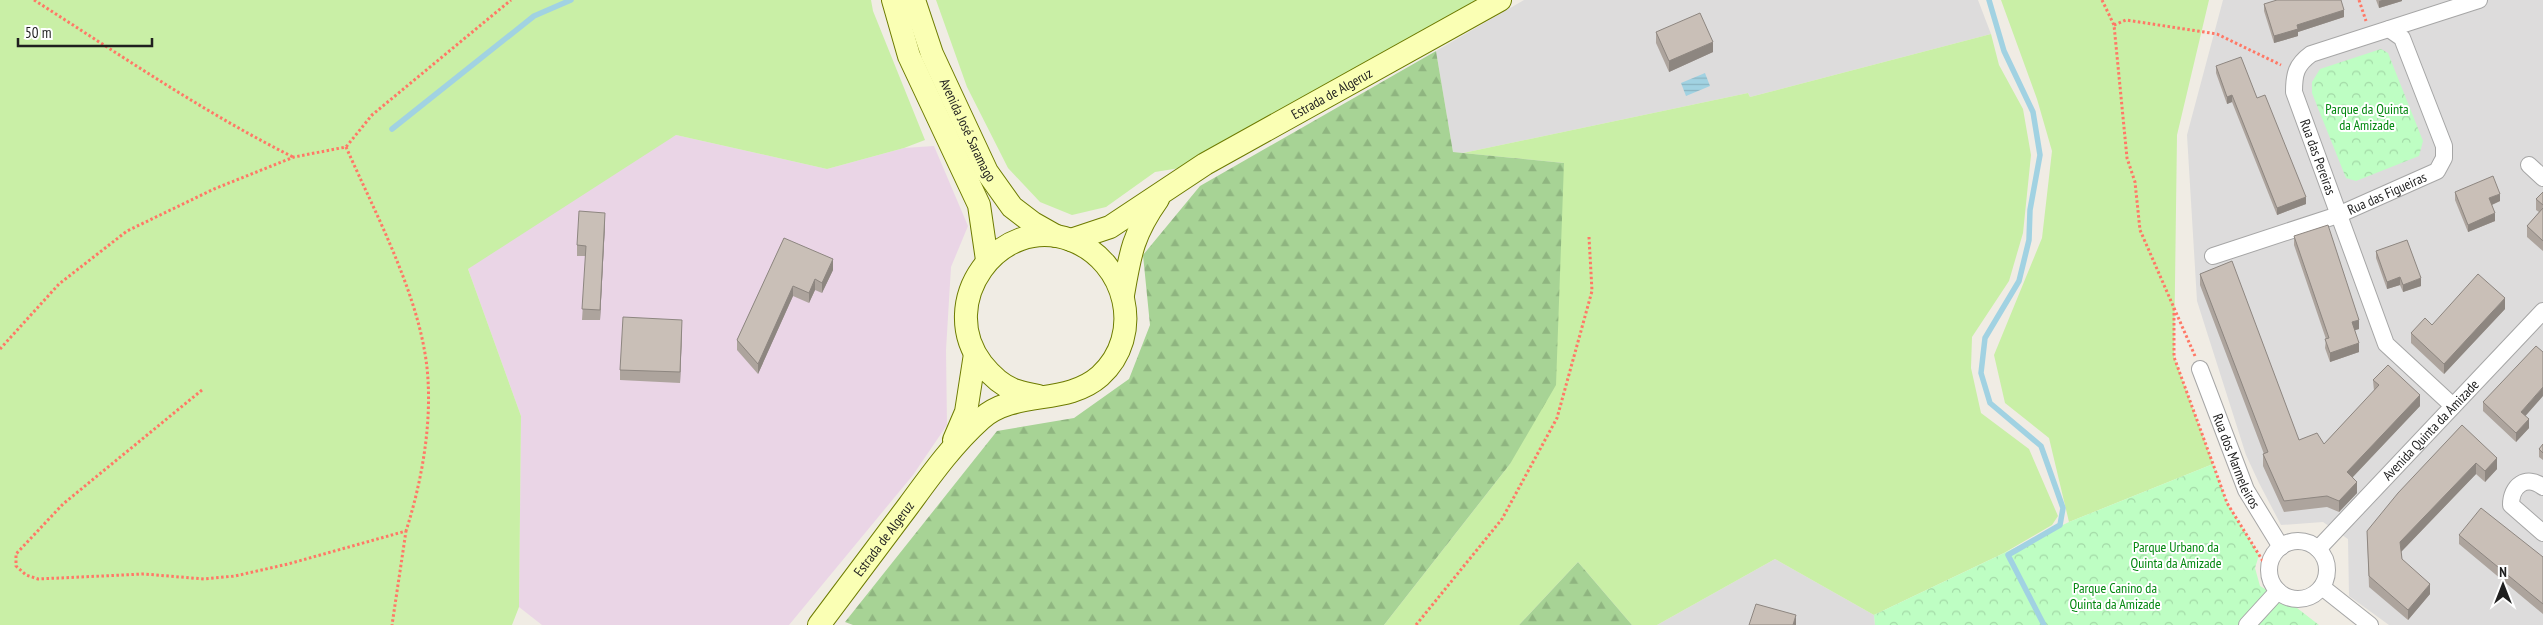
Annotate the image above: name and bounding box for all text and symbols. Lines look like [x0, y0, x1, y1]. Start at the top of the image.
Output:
scale bar [18, 15, 151, 47]
text: 50 m [25, 23, 51, 42]
street label: Estrada de Algeruz [1288, 64, 1375, 123]
street label: Avenida José Saramago [936, 76, 1000, 185]
park label: Parque da Quinta da Amizade [2325, 100, 2409, 134]
street label: Rua das Pereiras [2296, 117, 2340, 198]
street label: Rua das Figueiras [2344, 168, 2429, 219]
street label: Avenida Quinta da Amizade [2379, 375, 2483, 484]
street label: Rua dos Marmeleiros [2209, 411, 2264, 512]
street label: Estrada de Algeruz [850, 497, 918, 580]
park label: Parque Urbano da Quinta da Amizade [2131, 538, 2222, 572]
north arrow [2478, 560, 2528, 610]
text: N [2499, 563, 2507, 581]
park label: Parque Canino da Quinta da Amizade [2070, 579, 2161, 613]

